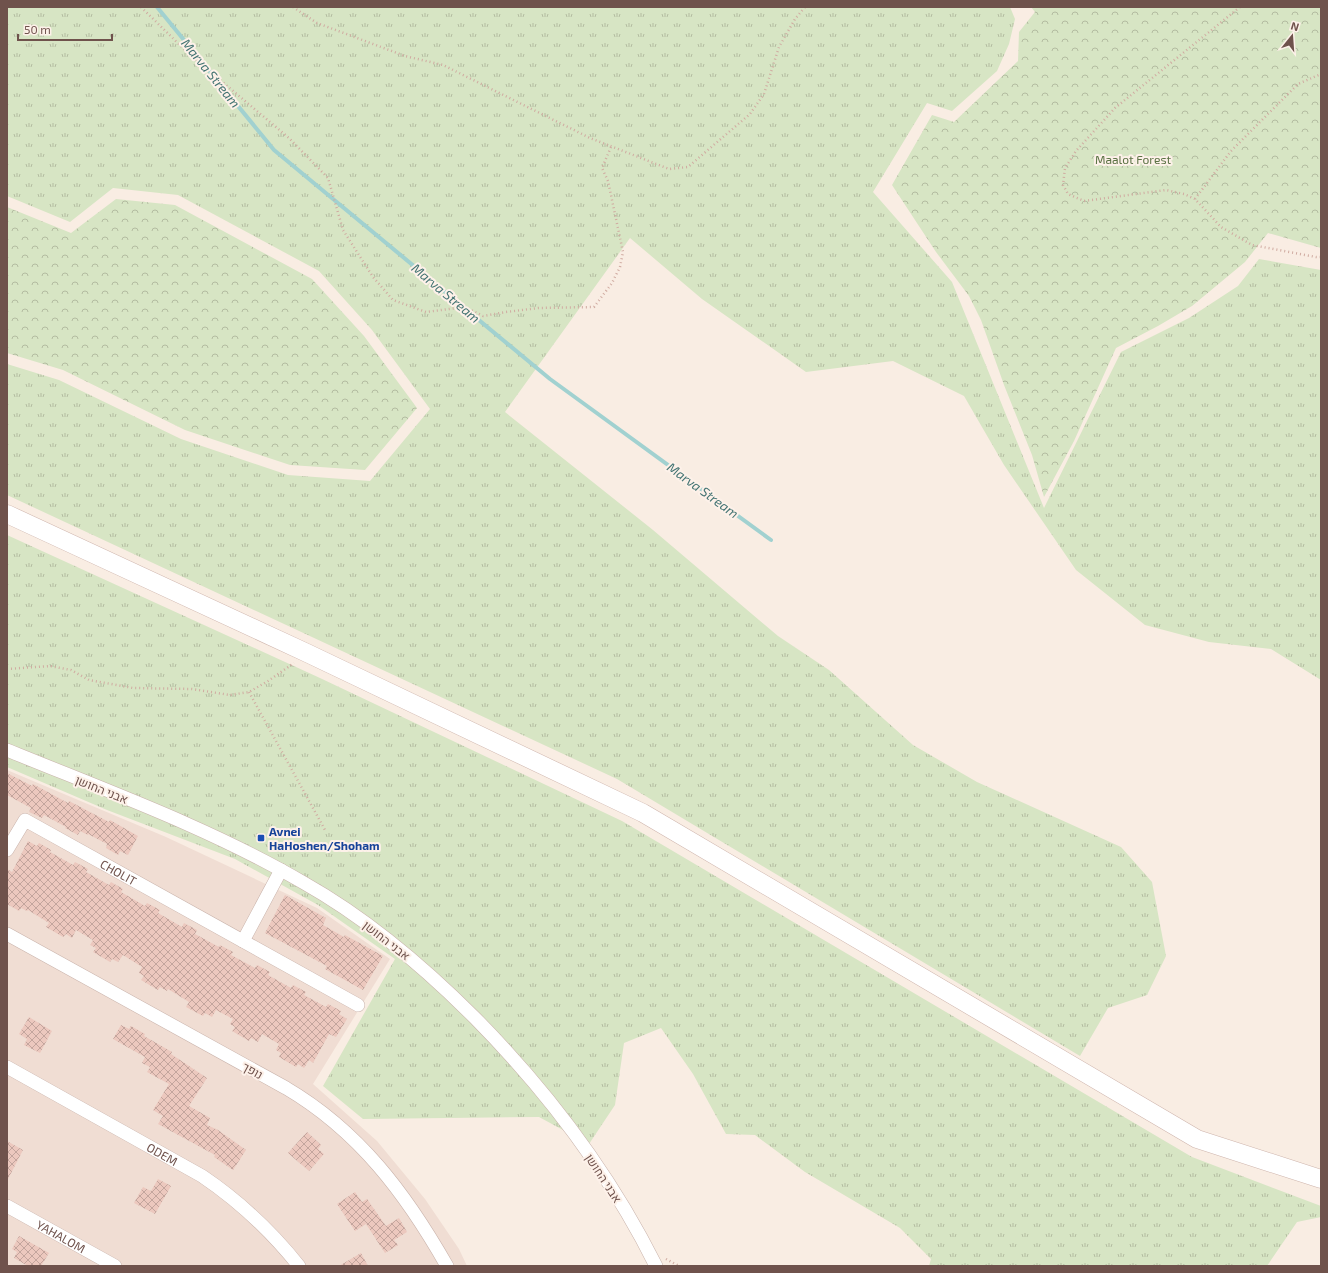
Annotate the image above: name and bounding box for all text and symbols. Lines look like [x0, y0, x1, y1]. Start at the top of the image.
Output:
scale bar [18, 16, 112, 42]
north arrow [1272, 16, 1312, 56]
text: N [1289, 19, 1301, 33]
text: 50 m [24, 22, 51, 36]
water label: Marva Stream [178, 35, 244, 111]
park label: Maalot Forest [1095, 152, 1172, 166]
water label: Marva Stream [409, 260, 483, 326]
water label: Marva Stream [664, 459, 742, 521]
street label: אבני החושן [74, 772, 131, 806]
place label: Avnei HaHoshen/Shoham [269, 824, 380, 852]
marker: Avnei HaHoshen/Shoham [256, 833, 266, 843]
street label: CHOLIT [98, 856, 139, 888]
street label: אבני החושן [361, 917, 413, 963]
street label: נופך [240, 1059, 266, 1081]
street label: ODEM [144, 1140, 180, 1168]
street label: אבני החושן [583, 1151, 625, 1205]
street label: YAHALOM [34, 1217, 88, 1255]

